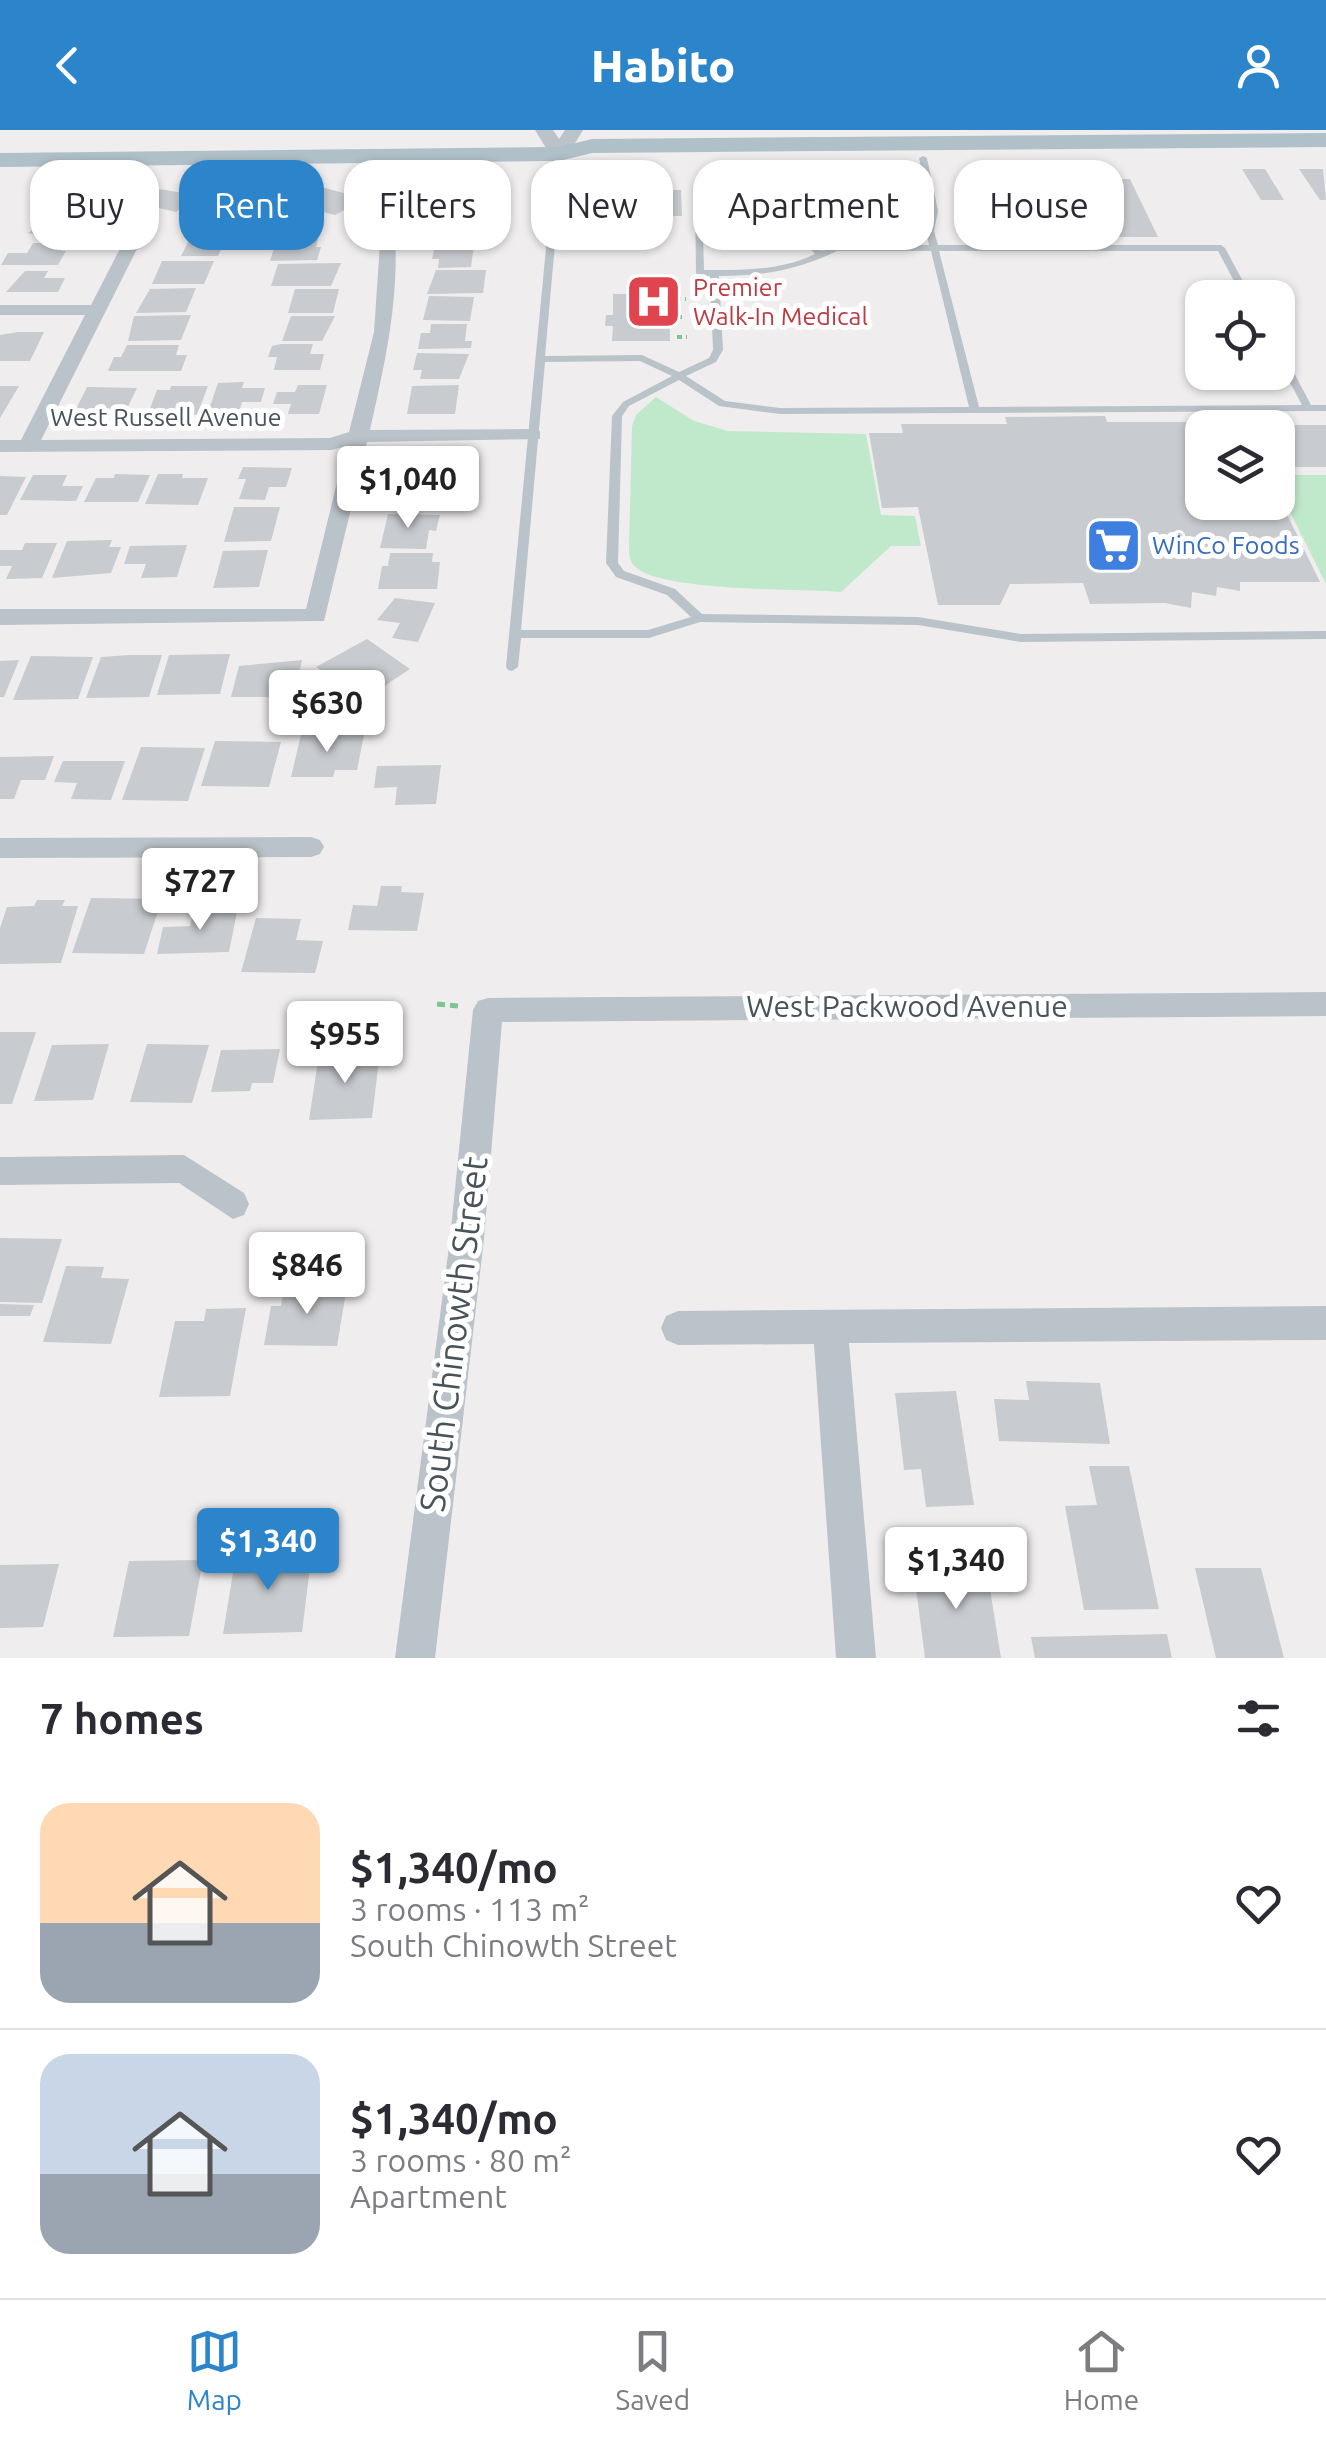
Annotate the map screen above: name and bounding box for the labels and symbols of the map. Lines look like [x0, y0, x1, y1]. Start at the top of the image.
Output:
hospital icon: Premier Walk-In Medical [624, 271, 684, 331]
place label: Premier Walk-In Medical [693, 273, 868, 330]
street label: West Russell Avenue [50, 403, 282, 431]
pin: $1,040 [327, 446, 489, 531]
supermarket icon: WinCo Foods [1083, 515, 1143, 575]
place label: WinCo Foods [1152, 531, 1299, 559]
pin: $630 [268, 670, 386, 755]
pin: $727 [141, 848, 259, 933]
street label: West Packwood Avenue [746, 989, 1068, 1023]
pin: $955 [286, 1001, 404, 1086]
street label: South Chinowth Street [411, 1154, 495, 1514]
pin: $846 [248, 1232, 366, 1317]
pin: $1,340 [187, 1508, 349, 1593]
pin: $1,340 [875, 1527, 1037, 1612]

